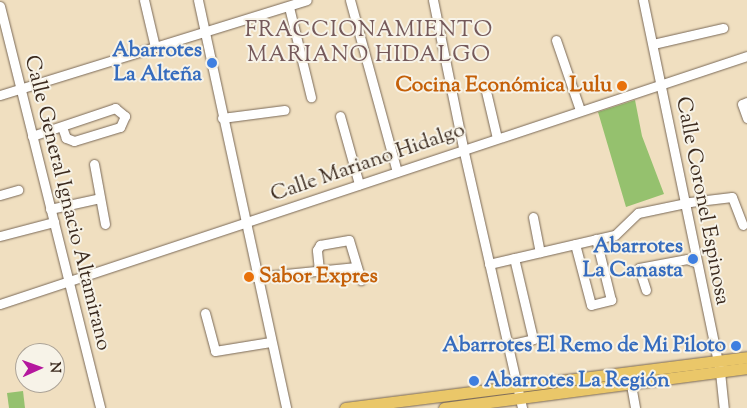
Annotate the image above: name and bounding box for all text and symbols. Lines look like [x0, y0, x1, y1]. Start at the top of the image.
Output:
district label: FRACCIONAMIENTO MARIANO HIDALGO [243, 18, 495, 70]
place label: Abarrotes La Alteña [112, 38, 202, 88]
street label: Calle General Ignacio Altamirano [18, 53, 116, 353]
marker: Abarrotes La Alteña [206, 57, 218, 69]
place label: Cocina Económica Lulu [395, 73, 612, 99]
marker: Cocina Económica Lulu [616, 80, 628, 92]
street label: Calle Coronel Espinosa [669, 95, 735, 307]
street label: Calle Mariano Hidalgo [268, 118, 468, 208]
place label: Abarrotes La Canasta [583, 234, 683, 284]
marker: Abarrotes La Canasta [687, 253, 699, 265]
place label: Sabor Expres [259, 264, 378, 290]
marker: Sabor Expres [243, 271, 255, 283]
place label: Abarrotes El Remo de Mi Piloto [442, 333, 726, 359]
marker: Abarrotes El Remo de Mi Piloto [730, 340, 742, 352]
north arrow [15, 343, 65, 393]
text: N [44, 362, 64, 373]
place label: Abarrotes La Región [484, 368, 670, 394]
marker: Abarrotes La Región [468, 375, 480, 387]

